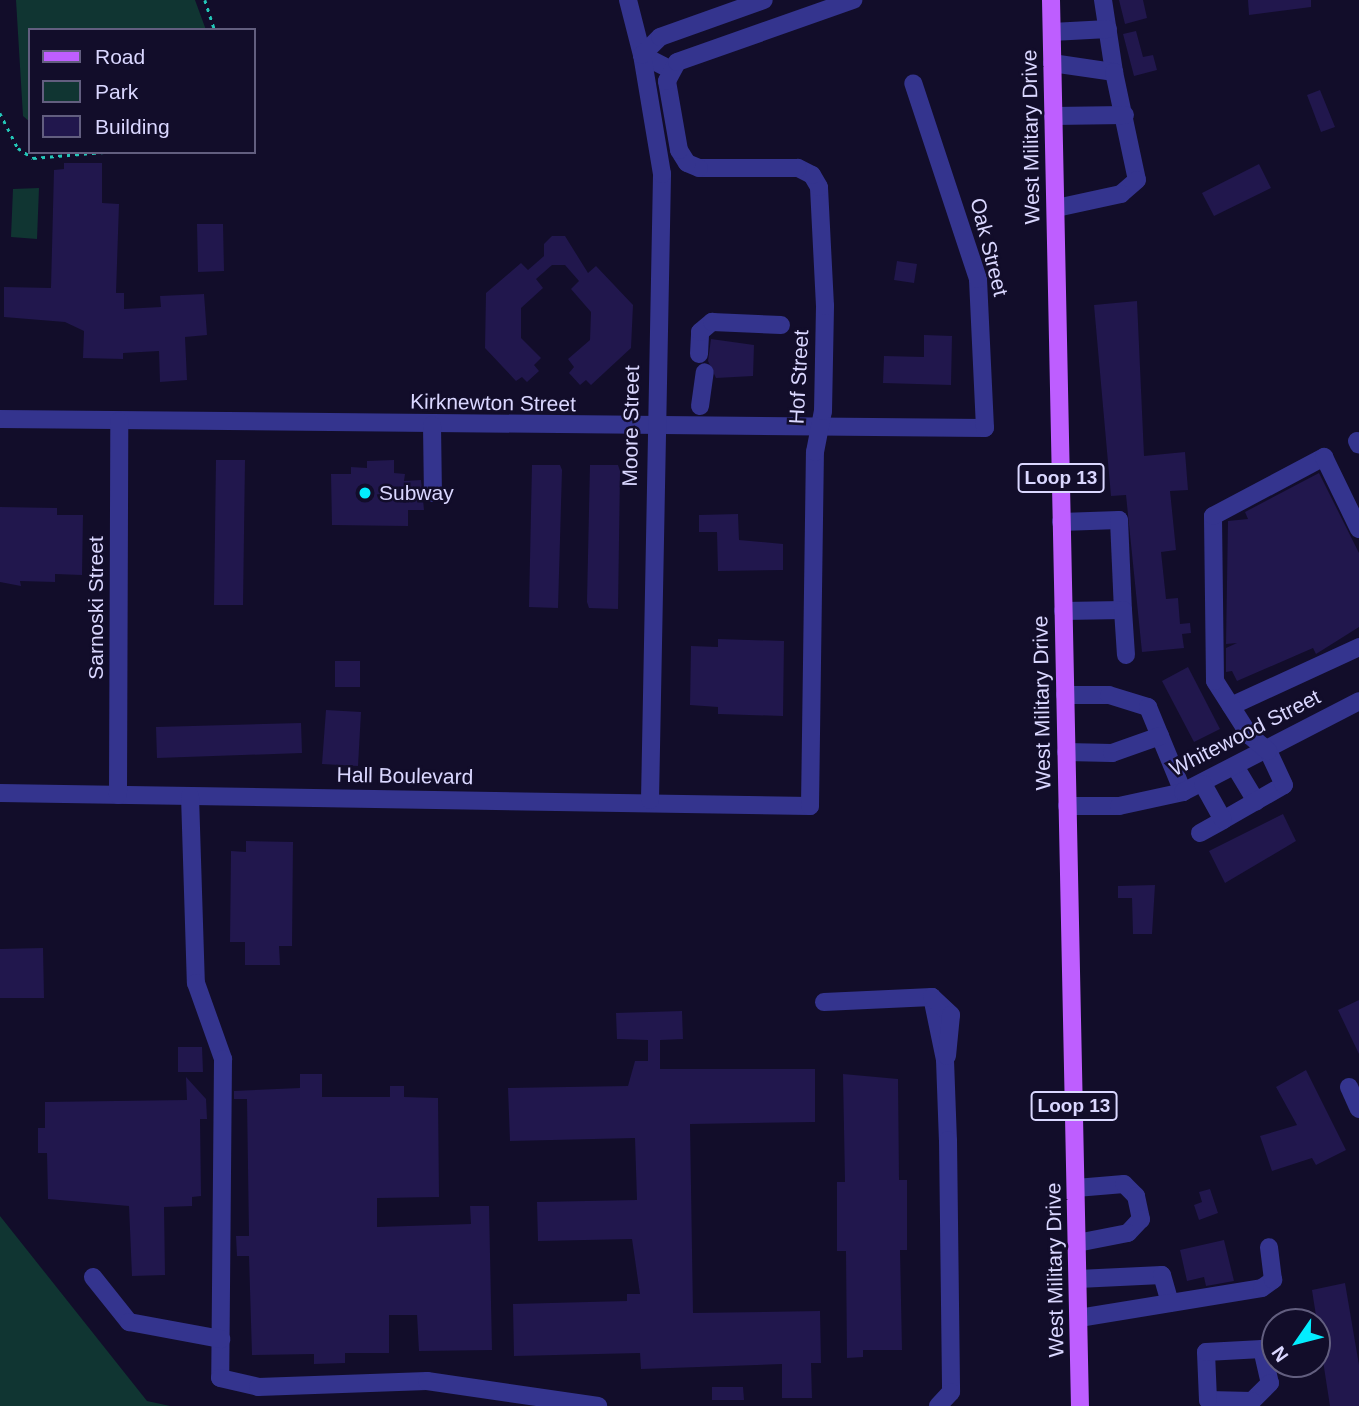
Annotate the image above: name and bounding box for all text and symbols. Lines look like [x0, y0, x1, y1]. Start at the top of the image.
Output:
legend [28, 28, 256, 154]
text: Road [95, 45, 145, 68]
street label: West Military Drive [1017, 49, 1045, 225]
text: Park [95, 80, 138, 103]
text: Building [95, 115, 170, 138]
street label: Oak Street [965, 195, 1013, 299]
street label: Hof Street [784, 329, 814, 425]
street label: Moore Street [617, 365, 645, 487]
street label: Kirknewton Street [410, 389, 576, 417]
road number: Loop 13 [1017, 463, 1105, 494]
place label: Subway [379, 480, 454, 506]
marker: Subway [357, 485, 373, 501]
street label: Sarnoski Street [83, 536, 109, 680]
street label: West Military Drive [1028, 615, 1056, 791]
street label: Whitewood Street [1165, 684, 1325, 782]
street label: Hall Boulevard [337, 762, 473, 790]
road number: Loop 13 [1030, 1090, 1118, 1122]
street label: West Military Drive [1041, 1182, 1069, 1358]
north arrow [1261, 1308, 1331, 1378]
text: N [1267, 1343, 1293, 1366]

